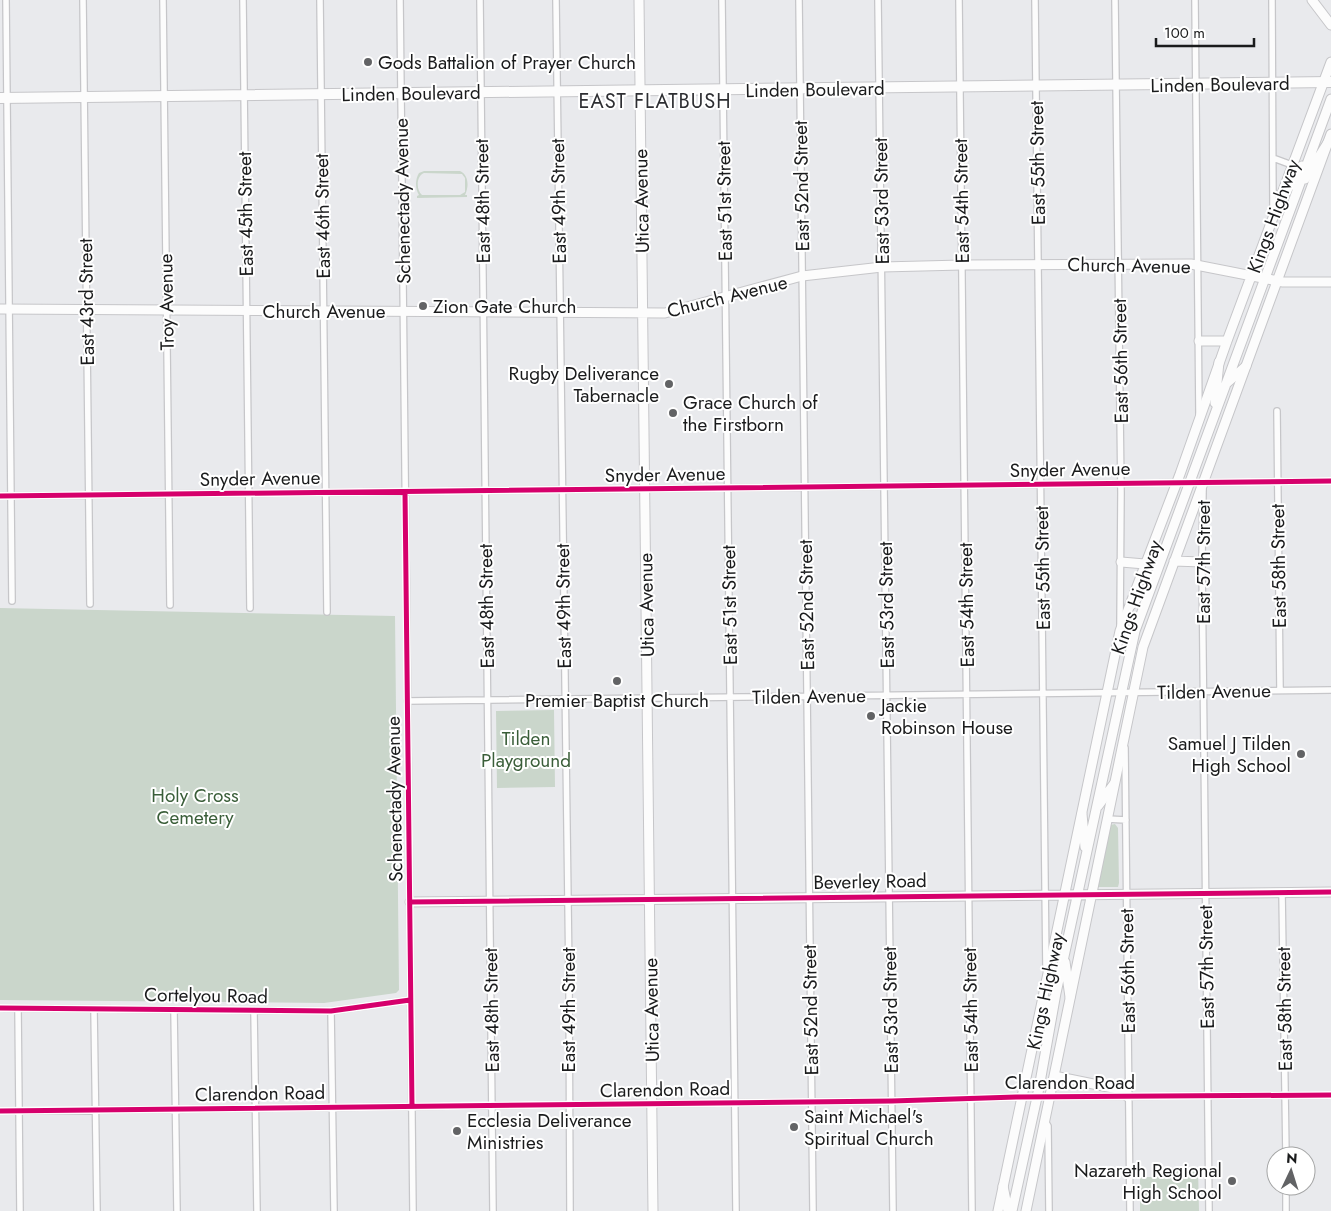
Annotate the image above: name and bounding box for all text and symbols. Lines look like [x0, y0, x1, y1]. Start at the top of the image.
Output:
scale bar [1156, 15, 1254, 47]
text: 100 m [1164, 22, 1205, 44]
place label: Gods Battalion of Prayer Church [378, 49, 636, 76]
marker: Gods Battalion of Prayer Church [362, 56, 374, 68]
street label: Linden Boulevard [1150, 70, 1290, 99]
street label: Linden Boulevard [745, 75, 885, 104]
street label: Linden Boulevard [341, 79, 481, 108]
district label: EAST FLATBUSH [578, 87, 732, 116]
street label: East 55th Street [1023, 100, 1052, 225]
street label: Schenectady Avenue [388, 118, 417, 284]
street label: East 52nd Street [787, 120, 816, 252]
street label: East 53rd Street [867, 137, 896, 265]
street label: East 48th Street [468, 138, 497, 263]
street label: East 49th Street [544, 138, 573, 264]
street label: East 54th Street [947, 138, 976, 264]
street label: East 51st Street [710, 140, 739, 261]
street label: Utica Avenue [627, 148, 656, 253]
street label: East 45th Street [231, 151, 260, 277]
street label: East 46th Street [308, 153, 337, 279]
street label: Kings Highway [1240, 155, 1307, 277]
street label: East 43rd Street [72, 238, 101, 366]
street label: Church Avenue [1067, 251, 1191, 280]
street label: Troy Avenue [152, 253, 181, 351]
street label: Church Avenue [664, 268, 790, 324]
place label: Zion Gate Church [433, 293, 577, 320]
street label: Church Avenue [262, 298, 386, 325]
street label: East 56th Street [1106, 298, 1135, 424]
marker: Zion Gate Church [417, 300, 429, 312]
place label: Rugby Deliverance Tabernacle [509, 360, 659, 409]
marker: Rugby Deliverance Tabernacle [663, 378, 675, 390]
place label: Grace Church of the Firstborn [683, 389, 818, 438]
marker: Grace Church of the Firstborn [667, 407, 679, 419]
street label: Snyder Avenue [1009, 455, 1131, 484]
street label: Snyder Avenue [604, 460, 726, 489]
street label: Snyder Avenue [199, 464, 321, 493]
street label: East 57th Street [1190, 500, 1217, 624]
street label: East 58th Street [1264, 503, 1293, 628]
street label: East 55th Street [1028, 505, 1057, 630]
street label: Kings Highway [1104, 536, 1169, 658]
street label: East 52nd Street [792, 539, 821, 671]
street label: East 53rd Street [872, 541, 901, 669]
street label: East 54th Street [952, 542, 981, 668]
street label: East 48th Street [472, 543, 501, 668]
street label: East 49th Street [549, 543, 578, 669]
street label: East 51st Street [715, 544, 744, 665]
street label: Utica Avenue [632, 552, 661, 657]
marker: Premier Baptist Church [611, 675, 623, 687]
street label: Tilden Avenue [1157, 677, 1271, 706]
street label: Tilden Avenue [752, 682, 866, 711]
place label: Premier Baptist Church [525, 687, 709, 714]
place label: Jackie Robinson House [878, 692, 1013, 741]
marker: Jackie Robinson House [865, 710, 877, 722]
street label: Schenectady Avenue [380, 716, 409, 882]
park label: Tilden Playground [481, 725, 571, 774]
place label: Samuel J Tilden High School [1168, 730, 1291, 779]
marker: Samuel J Tilden High School [1295, 748, 1307, 760]
park label: Holy Cross Cemetery [151, 782, 239, 831]
street label: Beverley Road [813, 867, 927, 896]
street label: East 57th Street [1192, 904, 1221, 1029]
street label: East 56th Street [1113, 908, 1142, 1034]
street label: Kings Highway [1020, 929, 1071, 1052]
street label: East 52nd Street [796, 944, 825, 1076]
street label: East 53rd Street [876, 946, 905, 1074]
street label: East 58th Street [1270, 946, 1299, 1071]
street label: East 48th Street [477, 947, 506, 1072]
street label: East 49th Street [555, 947, 582, 1073]
street label: East 54th Street [956, 947, 985, 1073]
street label: Utica Avenue [637, 957, 666, 1062]
street label: Cortelyou Road [144, 981, 268, 1010]
street label: Clarendon Road [1005, 1069, 1135, 1096]
street label: Clarendon Road [600, 1075, 730, 1104]
street label: Clarendon Road [195, 1079, 325, 1108]
place label: Saint Michael's Spiritual Church [804, 1103, 934, 1152]
place label: Ecclesia Deliverance Ministries [467, 1107, 632, 1156]
marker: Saint Michael's Spiritual Church [788, 1121, 800, 1133]
marker: Ecclesia Deliverance Ministries [451, 1125, 463, 1137]
north arrow [1266, 1146, 1316, 1196]
text: N [1286, 1148, 1298, 1168]
place label: Nazareth Regional High School [1074, 1157, 1222, 1206]
marker: Nazareth Regional High School [1226, 1175, 1238, 1187]

